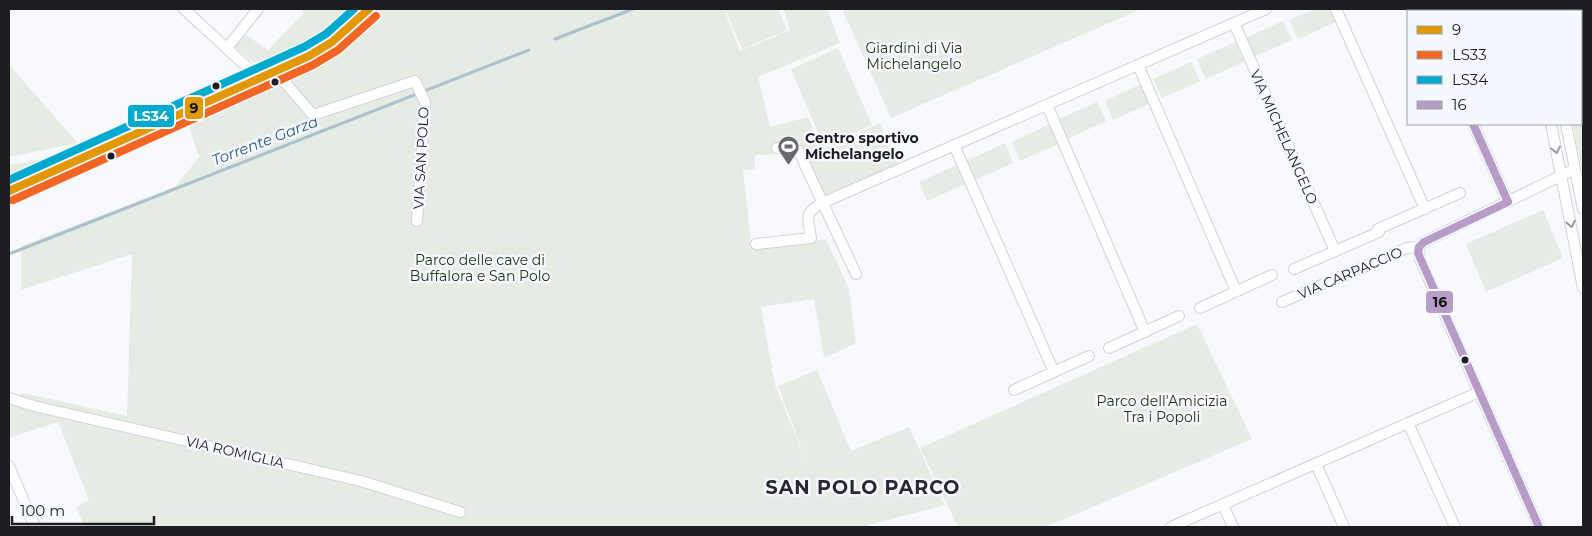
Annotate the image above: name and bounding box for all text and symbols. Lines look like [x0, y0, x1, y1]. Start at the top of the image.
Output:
legend [1407, 10, 1582, 125]
text: 9 [1452, 20, 1461, 39]
park label: Giardini di Via Michelangelo [866, 39, 962, 73]
text: LS33 [1452, 45, 1487, 64]
street label: VIA MICHELANGELO [1246, 67, 1322, 207]
text: LS34 [1452, 70, 1488, 89]
unlabelled marker [270, 77, 280, 87]
unlabelled marker [211, 81, 221, 91]
text: 16 [1452, 95, 1467, 114]
line badge: 9 [184, 96, 204, 120]
text: 9 [190, 99, 199, 117]
line badge: LS34 [127, 104, 175, 128]
street label: VIA SAN POLO [409, 106, 433, 210]
text: LS34 [133, 107, 169, 125]
water label: Torrente Garza [209, 112, 321, 170]
place label: Centro sportivo Michelangelo [805, 129, 919, 163]
sports icon: Centro sportivo Michelangelo [777, 134, 801, 165]
one-way arrow [1550, 145, 1561, 154]
unlabelled marker [106, 151, 116, 161]
one-way arrow [1565, 219, 1575, 228]
street label: VIA CARPACCIO [1295, 243, 1405, 303]
park label: Parco delle cave di Buffalora e San Polo [410, 251, 550, 285]
line badge: 16 [1425, 290, 1454, 314]
text: 16 [1433, 293, 1447, 311]
unlabelled marker [1460, 355, 1470, 365]
park label: Parco dell'Amicizia Tra i Popoli [1097, 392, 1227, 426]
street label: VIA ROMIGLIA [184, 432, 287, 472]
district label: SAN POLO PARCO [766, 476, 960, 499]
scale bar [12, 494, 155, 526]
text: 100 m [20, 501, 65, 520]

